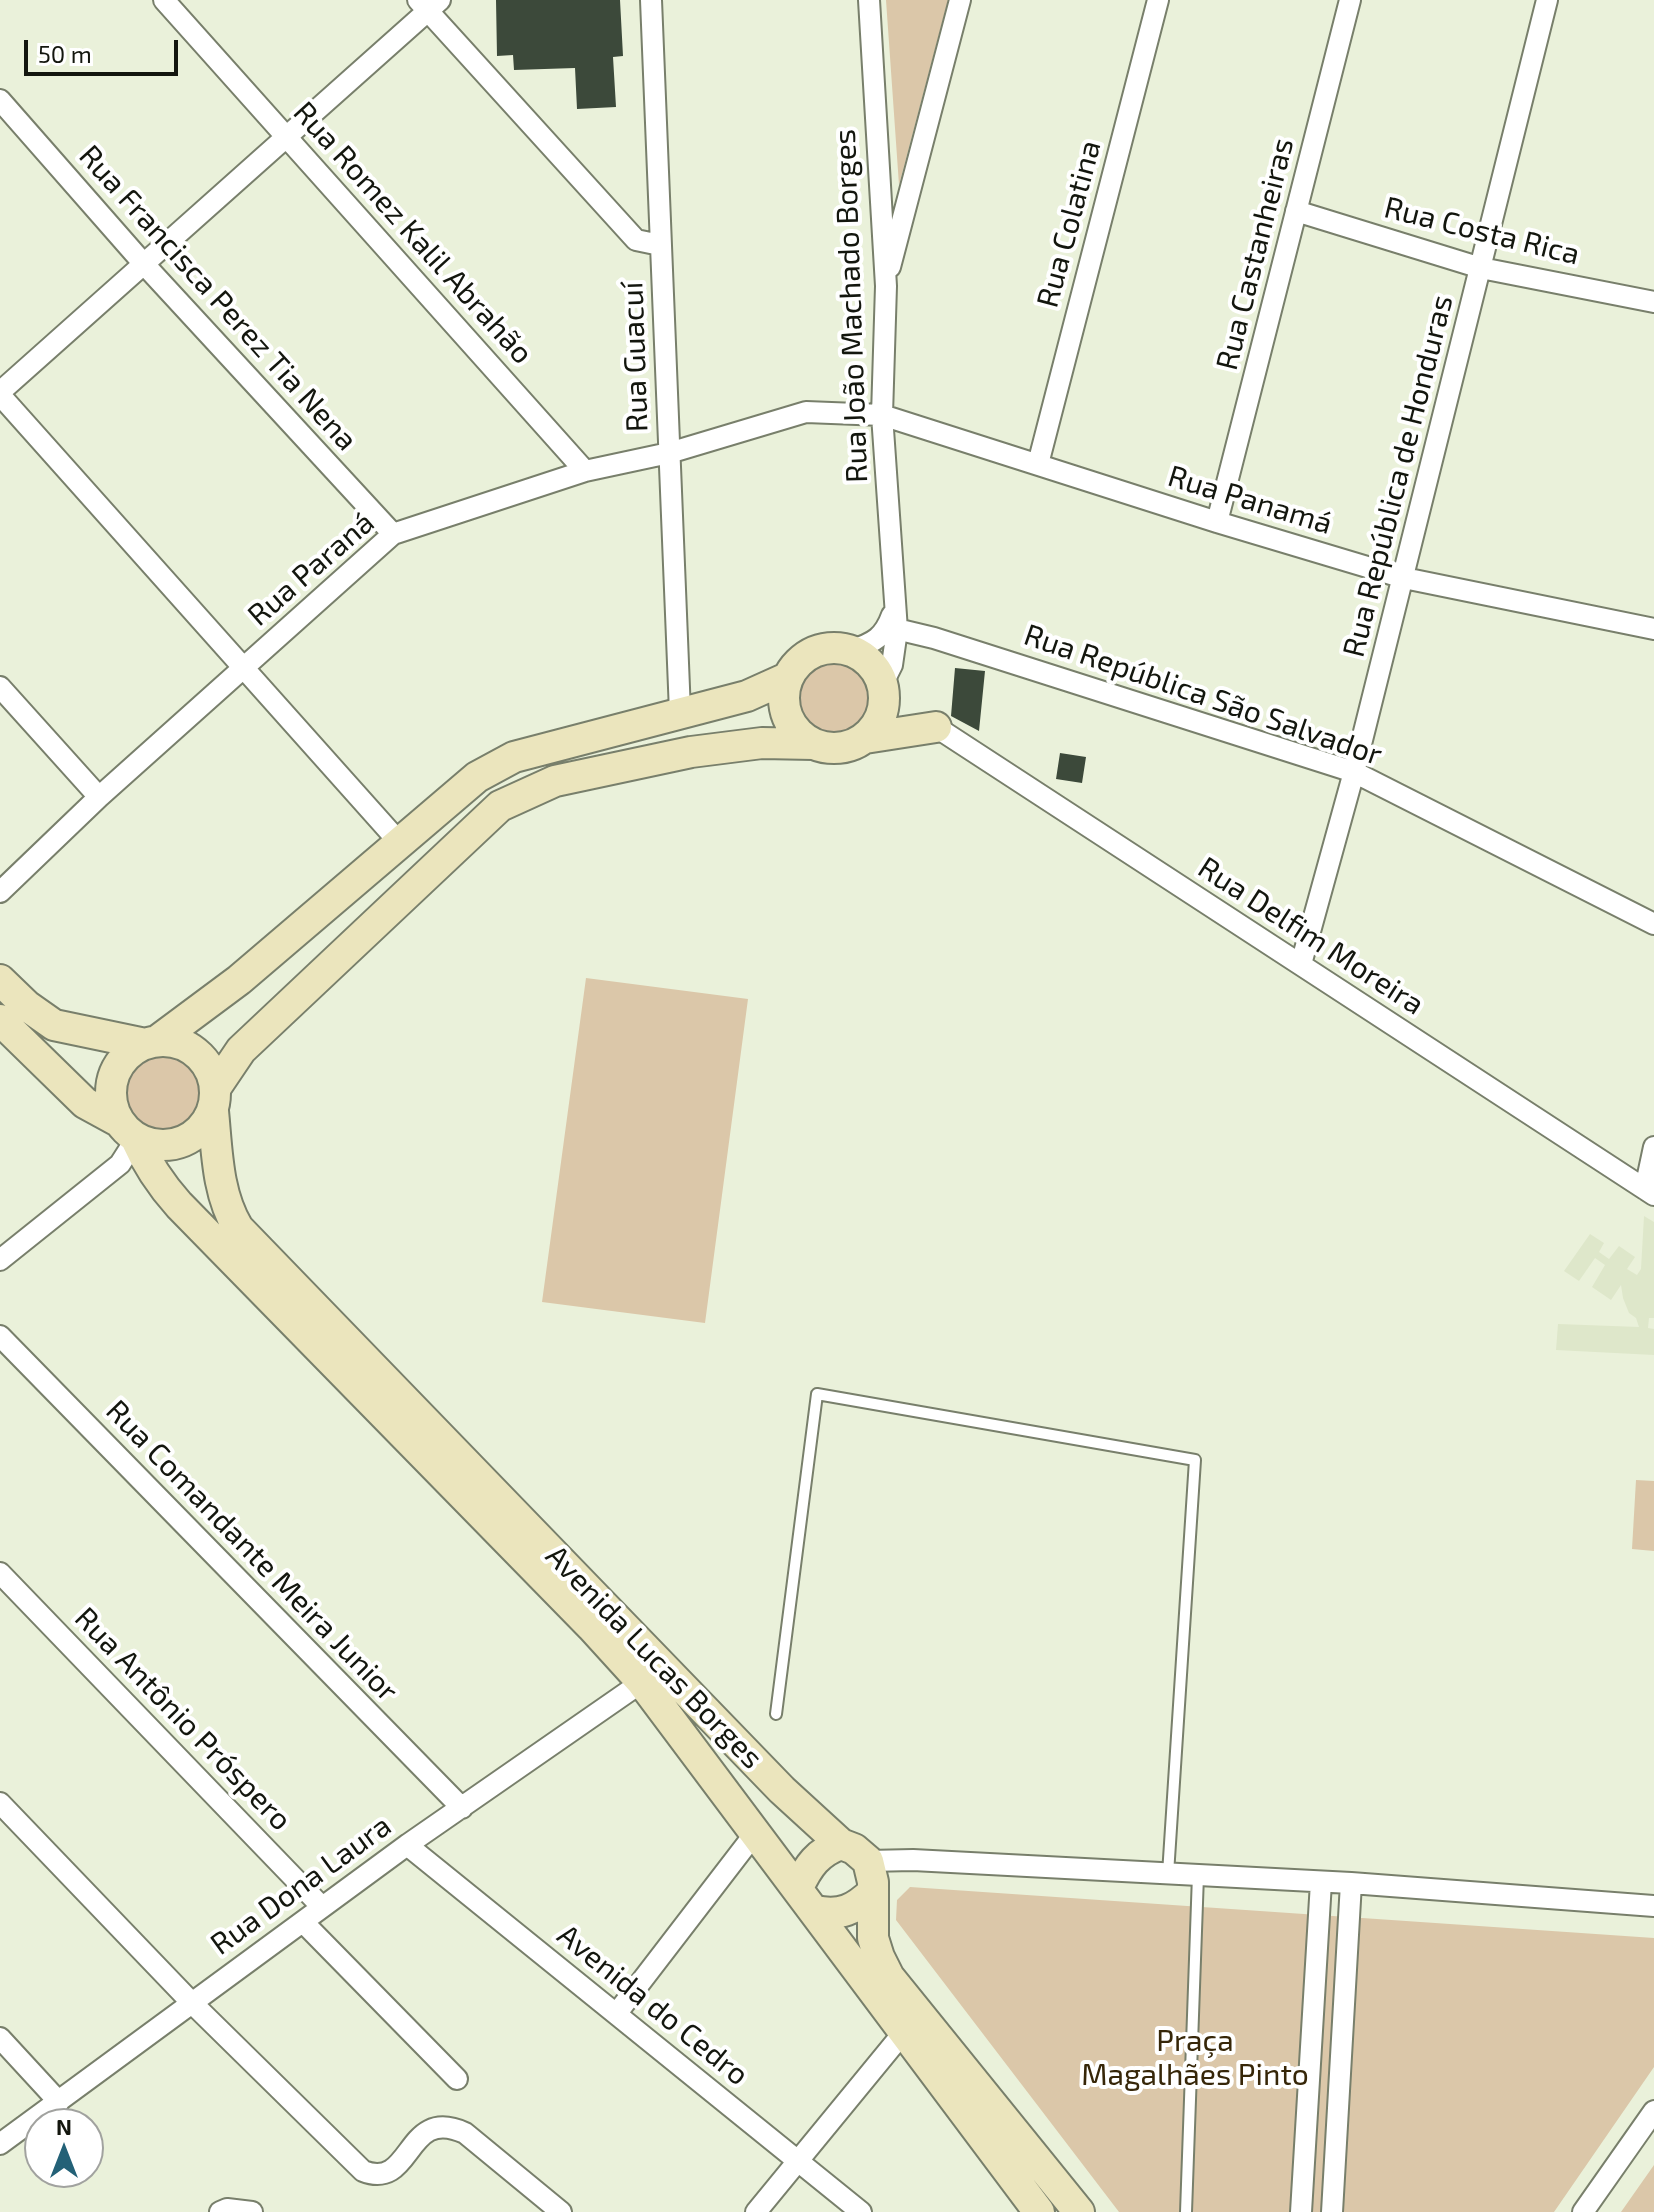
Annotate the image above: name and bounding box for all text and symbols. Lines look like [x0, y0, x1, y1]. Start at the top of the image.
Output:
scale bar [28, 24, 182, 74]
text: 50 m [38, 39, 92, 68]
street label: Rua Romez Kalil Abrahão [286, 95, 540, 371]
street label: Rua João Machado Borges [827, 128, 875, 484]
street label: Rua Castanheiras [1209, 134, 1301, 374]
street label: Rua Colatina [1029, 137, 1109, 311]
street label: Rua Francisca Perez Tia Nena [71, 138, 365, 458]
street label: Rua Costa Rica [1381, 189, 1583, 273]
street label: Rua Guacuí [614, 281, 656, 433]
street label: Rua República de Honduras [1336, 291, 1460, 661]
street label: Rua Panamá [1164, 458, 1336, 542]
street label: Rua Paraná [241, 504, 381, 634]
street label: Rua República São Salvador [1019, 617, 1387, 773]
street label: Rua Delfim Moreira [1191, 850, 1431, 1022]
street label: Rua Comandante Meira Junior [98, 1393, 406, 1709]
street label: Avenida Lucas Borges [538, 1538, 770, 1776]
street label: Rua Antônio Próspero [67, 1600, 299, 1838]
street label: Rua Dona Laura [204, 1808, 398, 1962]
street label: Avenida do Cedro [550, 1917, 756, 2093]
park label: Praça Magalhães Pinto [1081, 2023, 1309, 2094]
north arrow [24, 2108, 104, 2188]
text: N [56, 2113, 72, 2139]

